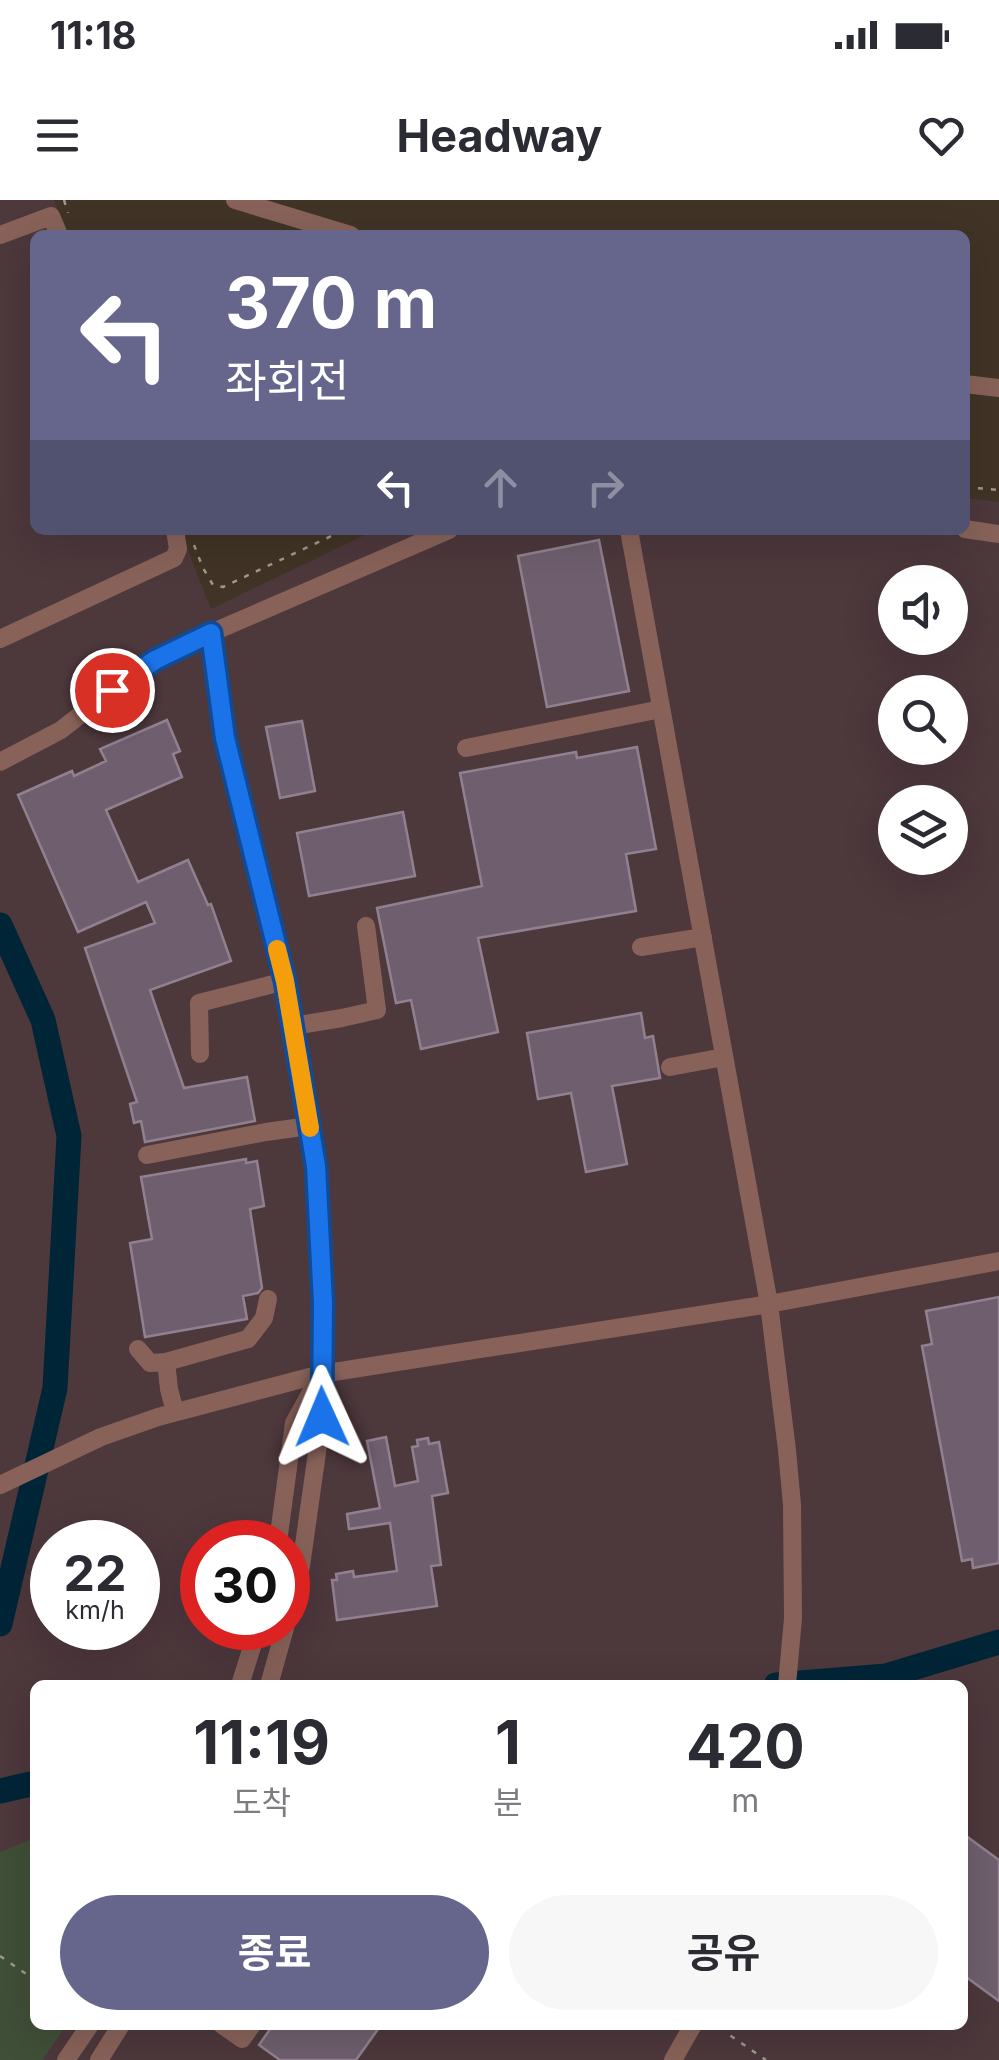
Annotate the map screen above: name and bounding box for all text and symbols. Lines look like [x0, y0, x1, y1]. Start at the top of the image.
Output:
text: 11:18 [50, 12, 137, 58]
icon: menu [30, 108, 85, 163]
text: Headway [397, 108, 602, 163]
icon: heart [914, 108, 969, 163]
text: 370 m [225, 260, 437, 345]
icon: left [60, 270, 190, 400]
text: 좌회전 [225, 353, 349, 408]
icon: left [368, 460, 423, 515]
icon: ahead [473, 460, 528, 515]
icon: right [578, 460, 633, 515]
map controls [878, 565, 968, 875]
button: sound [878, 565, 968, 655]
pin [70, 648, 155, 733]
icon: arrive [85, 663, 140, 718]
button: search [878, 675, 968, 765]
button: layers [878, 785, 968, 875]
position arrow [270, 1365, 374, 1469]
speed limit sign: 30 [180, 1520, 310, 1650]
text: 22 [64, 1543, 127, 1603]
text: km/h [65, 1595, 125, 1625]
text: 11:19 [193, 1706, 330, 1778]
text: 1 [495, 1706, 521, 1778]
text: 420 [686, 1710, 805, 1782]
text: m [731, 1781, 759, 1820]
text: 도착 [232, 1783, 291, 1822]
text: 분 [493, 1783, 523, 1822]
button: 종료 [60, 1895, 489, 2010]
button: 공유 [509, 1895, 938, 2010]

